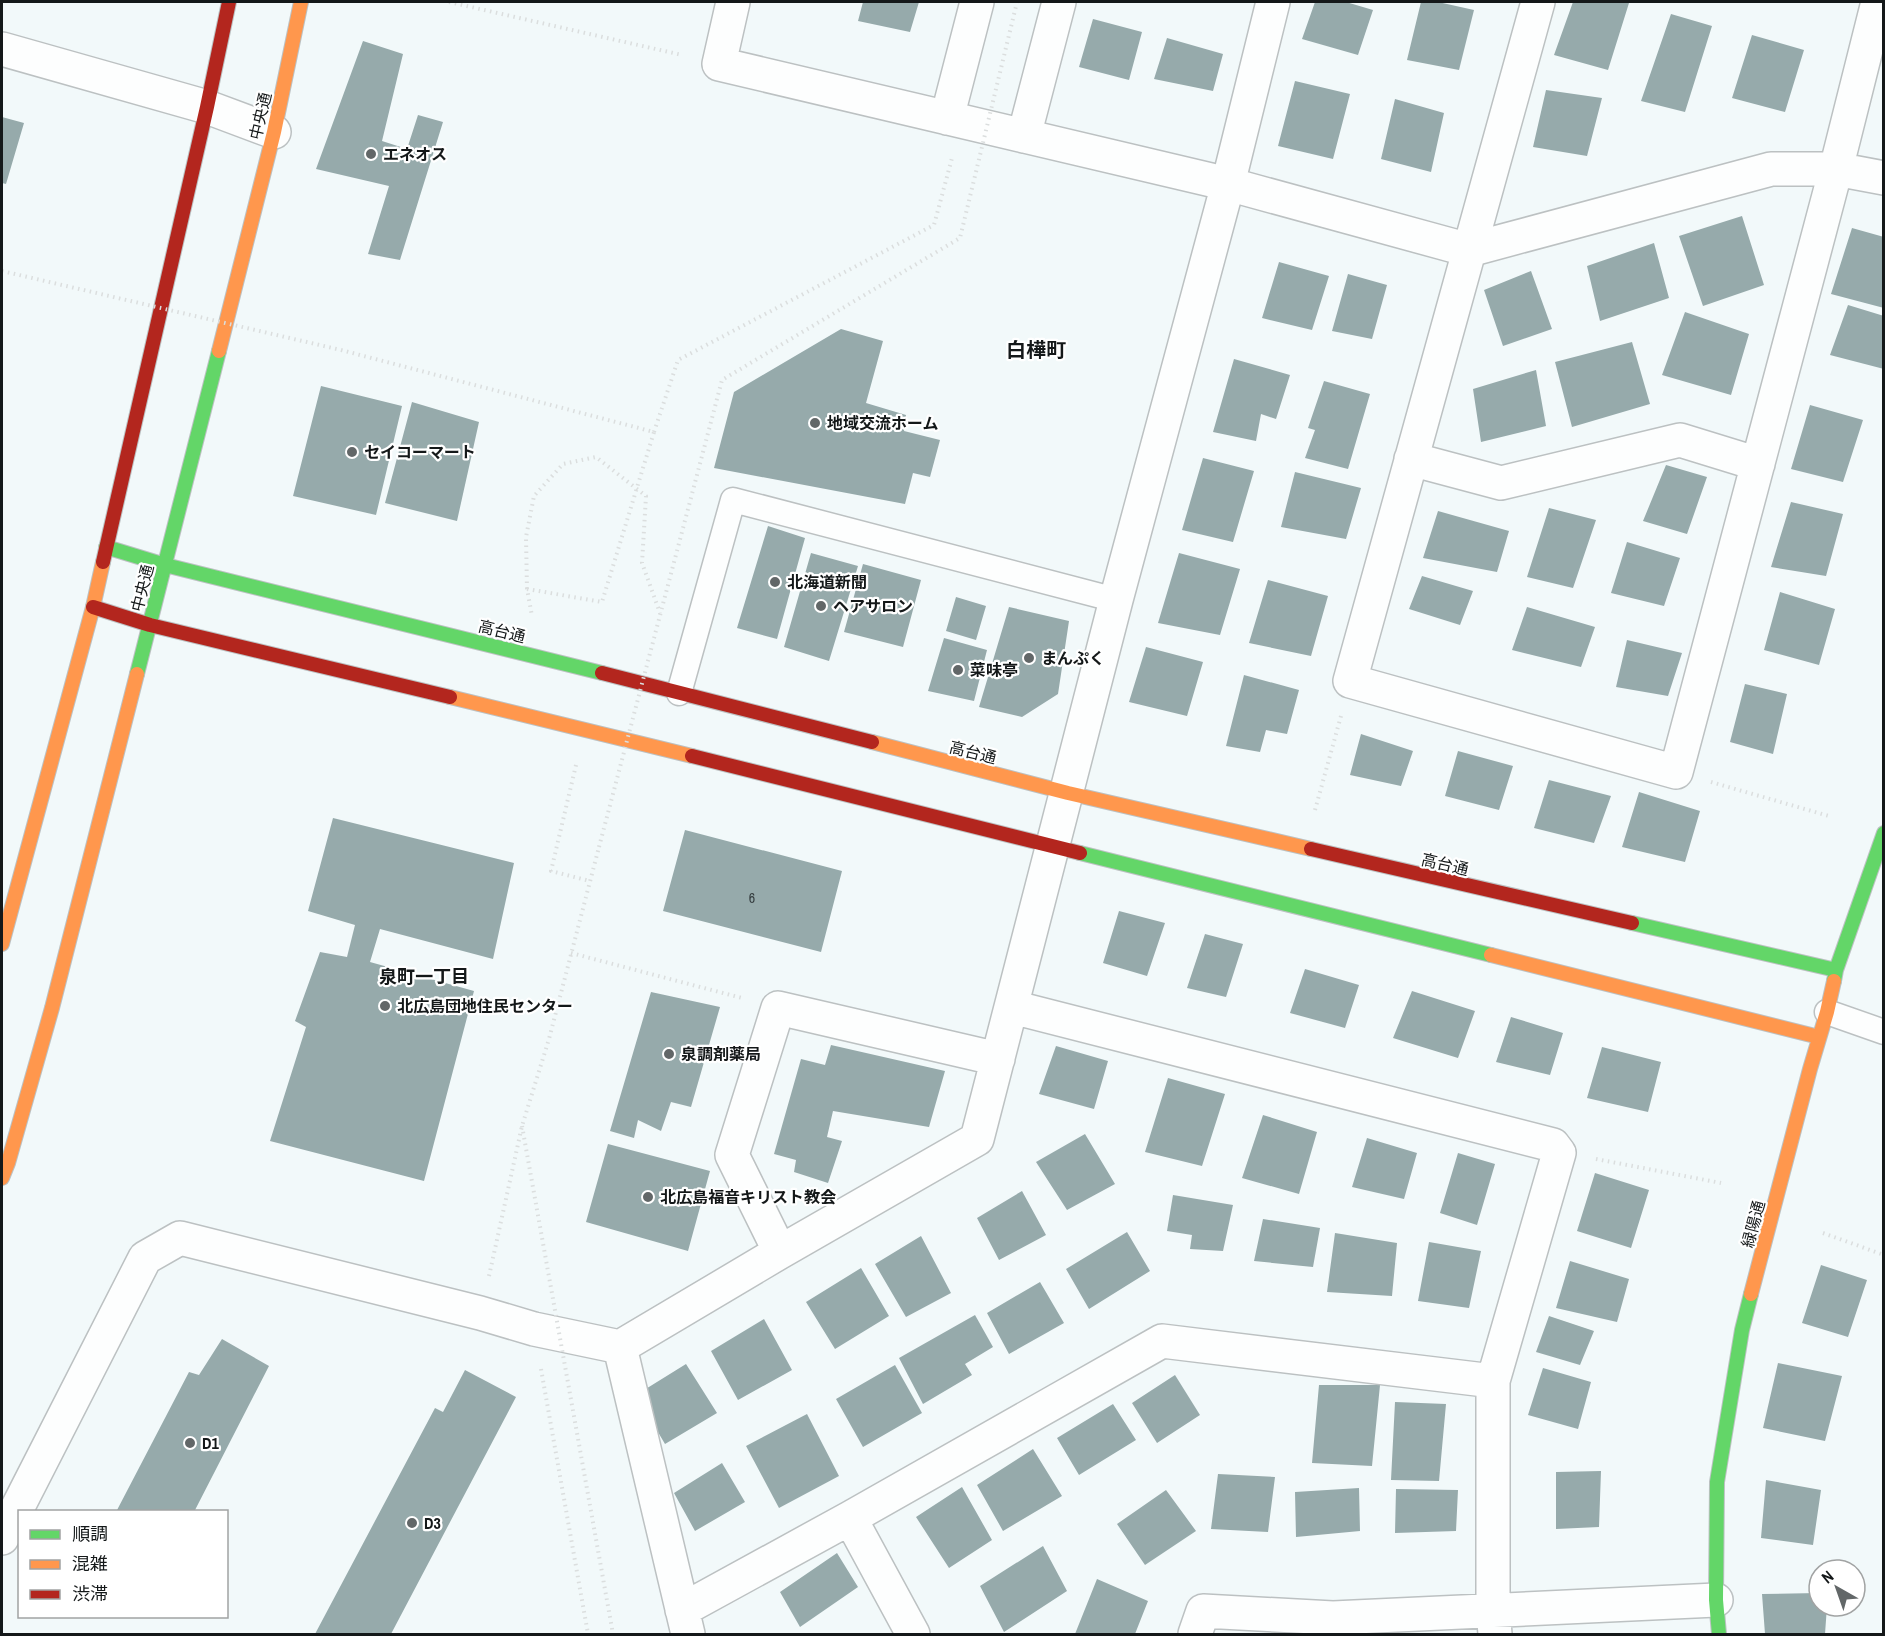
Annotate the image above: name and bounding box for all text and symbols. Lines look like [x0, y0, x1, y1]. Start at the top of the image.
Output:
street label: 中央通 [244, 90, 276, 142]
place label: エネオス [383, 143, 447, 165]
marker: エネオス [364, 147, 378, 161]
district label: 白樺町 [1006, 336, 1066, 363]
place label: 地域交流ホーム [827, 412, 939, 434]
marker: 地域交流ホーム [808, 416, 822, 430]
place label: セイコーマート [364, 441, 476, 463]
marker: セイコーマート [345, 445, 359, 459]
street label: 中央通 [126, 562, 158, 614]
place label: 北海道新聞 [787, 571, 867, 593]
marker: 北海道新聞 [768, 575, 782, 589]
place label: ヘアサロン [833, 595, 913, 617]
marker: ヘアサロン [814, 599, 828, 613]
street label: 高台通 [476, 615, 528, 647]
place label: まんぷく [1041, 647, 1105, 669]
marker: まんぷく [1022, 651, 1036, 665]
place label: 菜味亭 [970, 659, 1018, 681]
marker: 菜味亭 [951, 663, 965, 677]
street label: 高台通 [947, 736, 999, 768]
street label: 高台通 [1419, 848, 1471, 880]
house number: 6 [749, 889, 755, 907]
district label: 泉町一丁目 [379, 964, 469, 989]
place label: 北広島団地住民センター [397, 995, 573, 1017]
marker: 北広島団地住民センター [378, 999, 392, 1013]
place label: 泉調剤薬局 [681, 1043, 761, 1065]
marker: 泉調剤薬局 [662, 1047, 676, 1061]
place label: 北広島福音キリスト教会 [660, 1186, 836, 1208]
marker: 北広島福音キリスト教会 [641, 1190, 655, 1204]
street label: 緑陽通 [1736, 1198, 1770, 1250]
place label: D1 [202, 1432, 219, 1454]
marker: D1 [183, 1436, 197, 1450]
legend [18, 1510, 228, 1618]
place label: D3 [424, 1512, 441, 1534]
marker: D3 [405, 1516, 419, 1530]
text: 順調 [72, 1521, 108, 1546]
text: 混雑 [72, 1551, 108, 1576]
north arrow [1807, 1558, 1867, 1618]
text: N [1817, 1565, 1838, 1588]
text: 渋滞 [72, 1581, 108, 1606]

